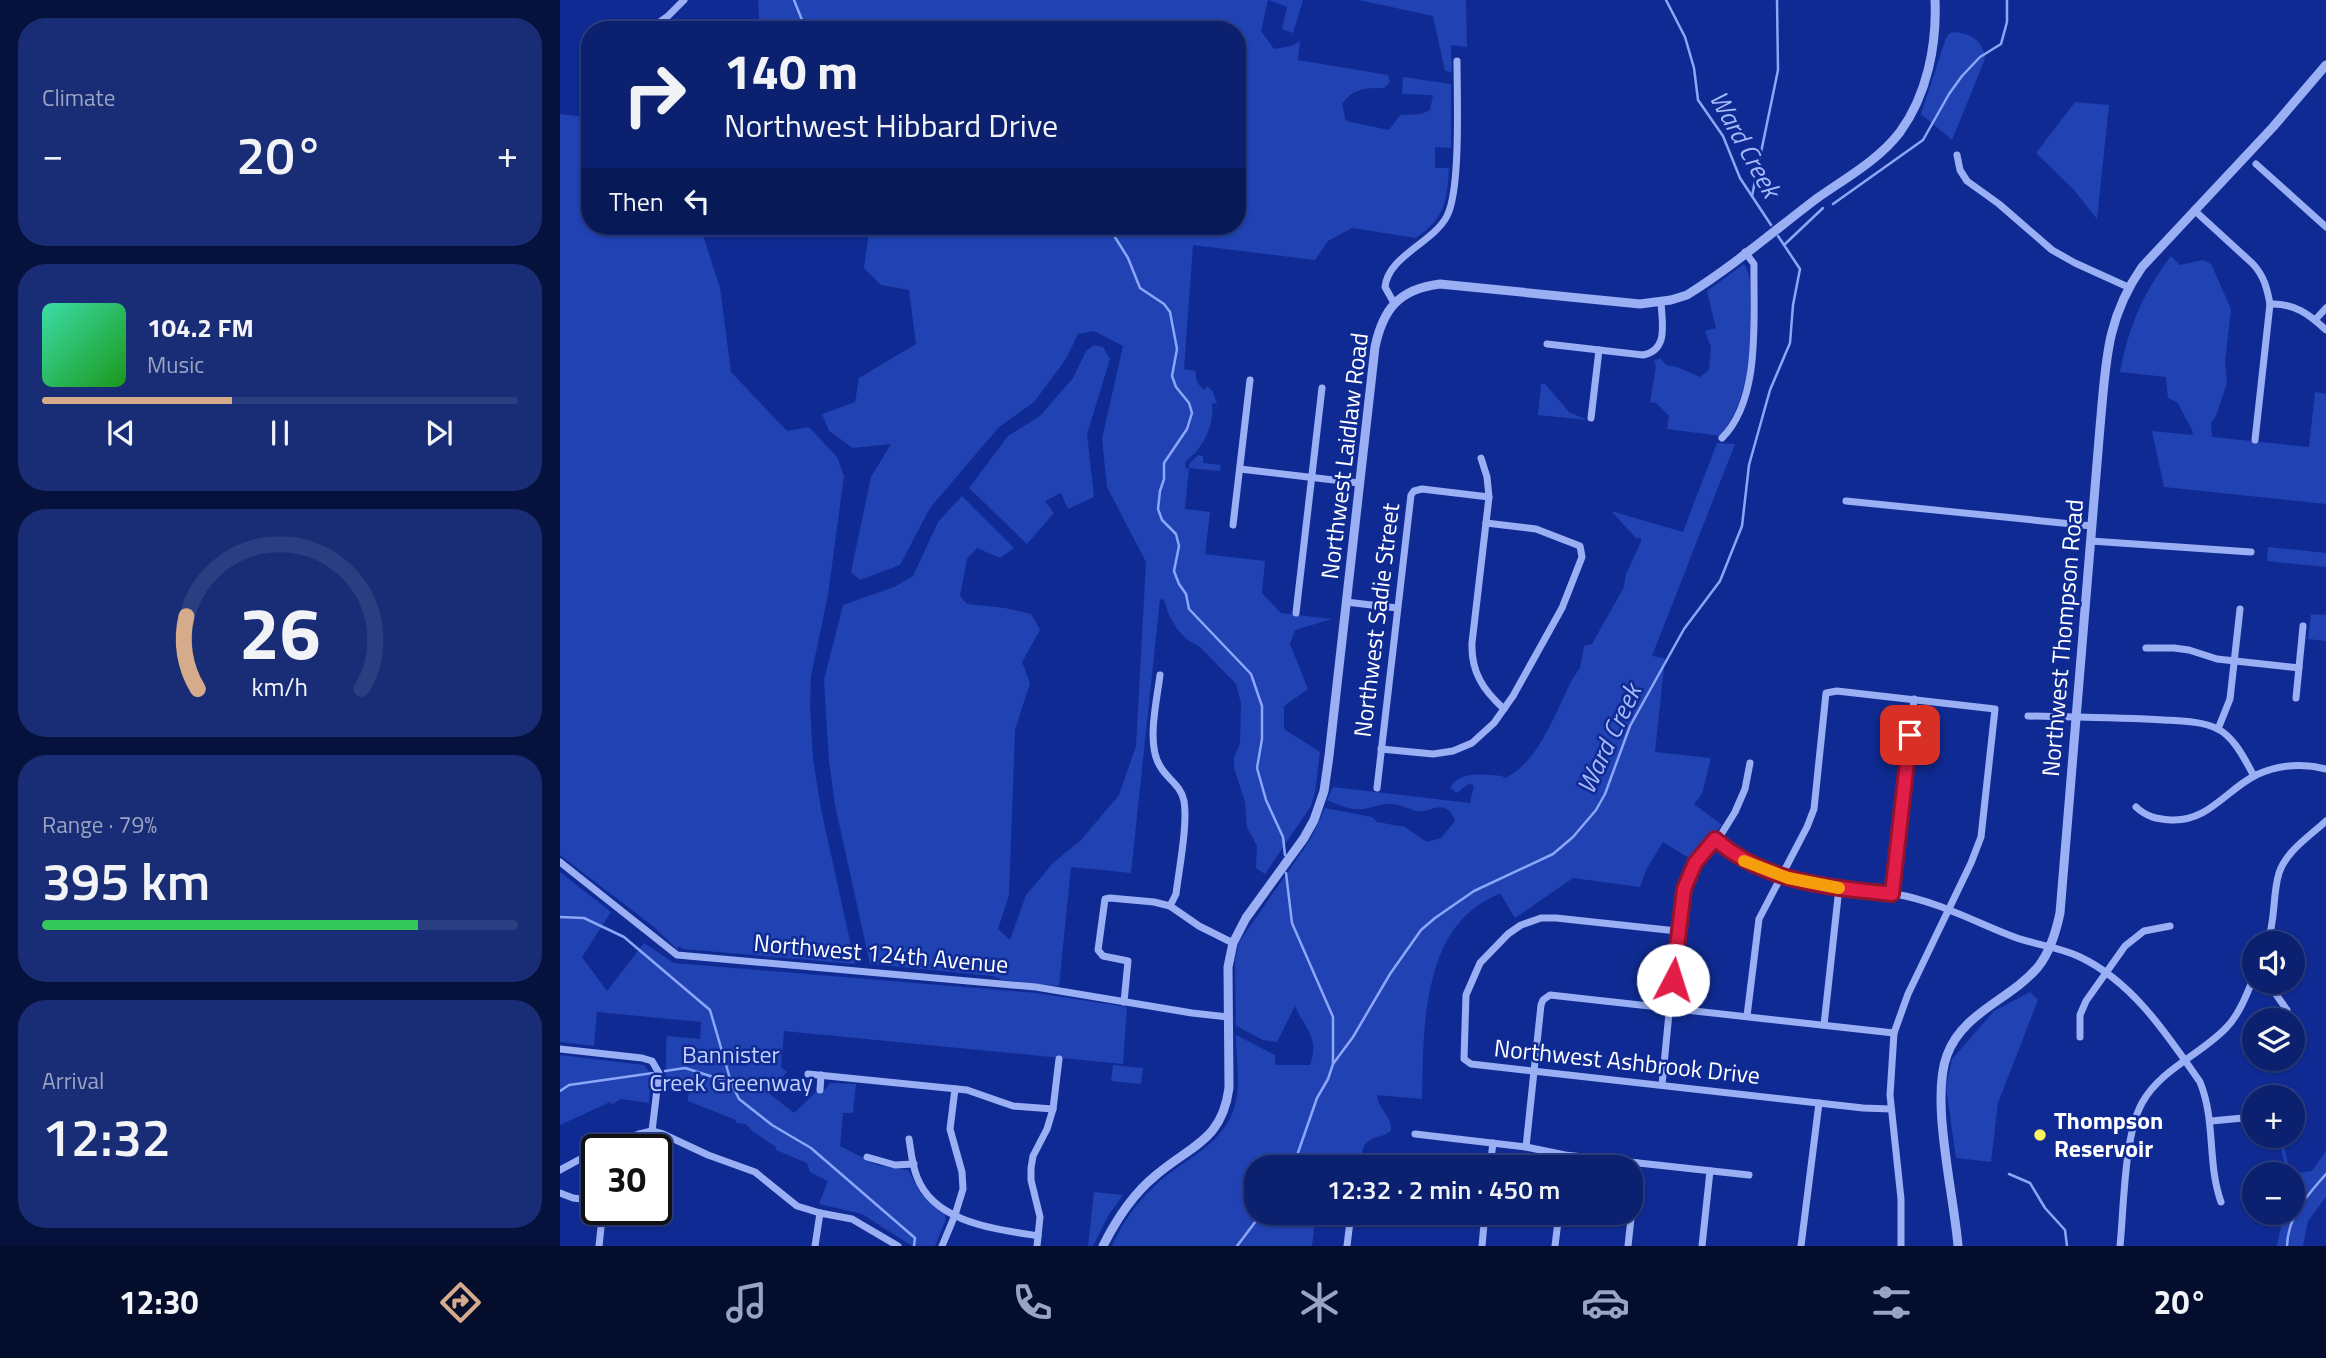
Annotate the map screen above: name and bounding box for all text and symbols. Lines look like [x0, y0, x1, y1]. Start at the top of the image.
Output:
text: 140 m [724, 33, 858, 108]
icon: right [609, 49, 700, 140]
text: Climate [42, 80, 115, 115]
water label: Ward Creek [1700, 83, 1793, 207]
text: Northwest Hibbard Drive [724, 101, 1058, 149]
text: 20° [236, 115, 324, 194]
text: − [42, 125, 63, 183]
text: + [497, 125, 518, 183]
text: Then [609, 182, 664, 221]
icon: left [678, 182, 716, 220]
text: 104.2 FM [147, 308, 254, 347]
street label: Northwest Laidlaw Road [1311, 331, 1377, 581]
text: Music [147, 347, 204, 382]
icon: previous [102, 414, 140, 452]
icon: pause [261, 414, 299, 452]
icon: next [420, 414, 458, 452]
street label: Northwest Thompson Road [2032, 498, 2092, 778]
street label: Northwest Sadie Street [1344, 500, 1408, 739]
text: 26 [239, 577, 321, 687]
text: km/h [252, 668, 308, 706]
water label: Ward Creek [1566, 674, 1652, 800]
pin [1880, 705, 1940, 765]
icon: arrive [1891, 716, 1929, 754]
text: Range · 79% [42, 807, 157, 842]
text: 395 km [42, 841, 210, 920]
street label: Northwest 124th Avenue [752, 924, 1010, 982]
map controls [2242, 931, 2305, 1225]
button: sound [2242, 931, 2305, 994]
position arrow [1636, 943, 1710, 1017]
button: layers [2242, 1008, 2305, 1071]
street label: Northwest Ashbrook Drive [1492, 1029, 1762, 1093]
park label: Bannister Creek Greenway [649, 1036, 813, 1100]
text: Arrival [42, 1063, 104, 1098]
button: + [2242, 1085, 2305, 1148]
text: 12:32 [42, 1097, 171, 1176]
place label: Thompson Reservoir [2054, 1102, 2163, 1166]
marker: Thompson Reservoir [2032, 1127, 2048, 1143]
speed limit sign: 30 [581, 1134, 672, 1225]
button: − [2242, 1162, 2305, 1225]
text: 12:32 · 2 min · 450 m [1327, 1170, 1560, 1209]
text: 12:30 [119, 1278, 199, 1326]
icon: directions [436, 1278, 485, 1327]
icon: music [722, 1278, 771, 1327]
icon: phone [1008, 1278, 1057, 1327]
icon: climate [1295, 1278, 1344, 1327]
icon: car [1581, 1278, 1630, 1327]
icon: filters [1867, 1278, 1916, 1327]
text: 20° [2153, 1278, 2207, 1326]

